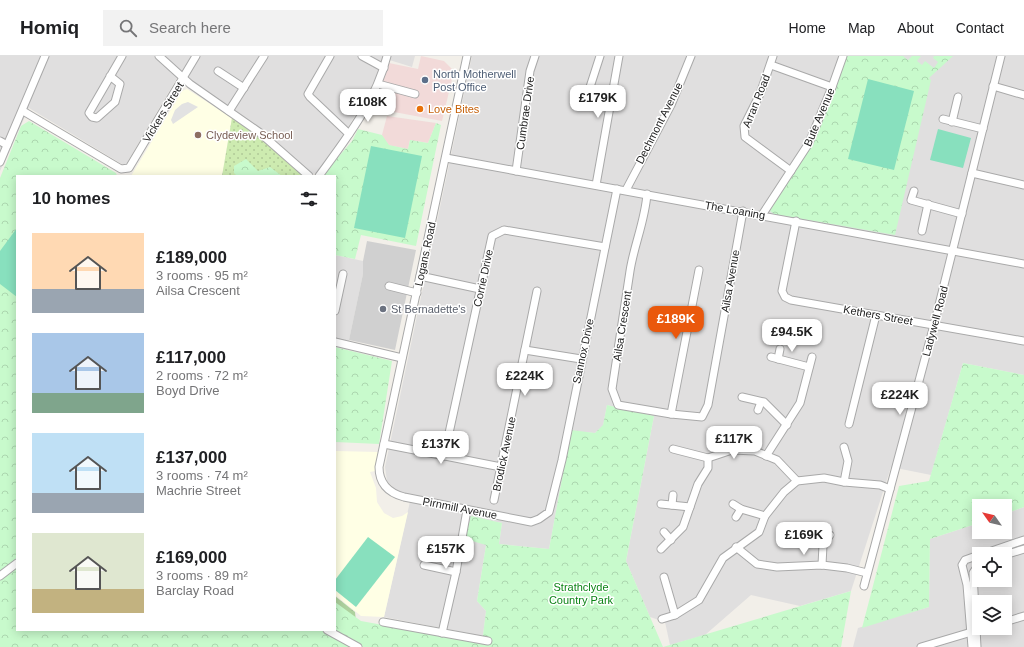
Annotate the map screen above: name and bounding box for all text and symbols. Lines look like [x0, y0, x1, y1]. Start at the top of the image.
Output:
search box [103, 10, 383, 46]
text: Homiq [20, 17, 79, 38]
icon: search [117, 17, 139, 39]
text: Search here [149, 19, 231, 36]
text: Home [789, 20, 826, 36]
text: Map [848, 20, 875, 36]
text: About [897, 20, 934, 36]
text: Contact [956, 20, 1004, 36]
place label: North Motherwell Post Office [433, 68, 516, 93]
street label: Arran Road [740, 73, 772, 129]
marker: North Motherwell Post Office [420, 75, 430, 85]
street label: Cumbrae Drive [514, 76, 536, 150]
street label: Vickers Street [140, 80, 186, 144]
street label: Dechmont Avenue [633, 80, 685, 166]
pin: £179K [570, 85, 626, 119]
street label: Bute Avenue [801, 86, 837, 148]
pin: £108K [340, 89, 396, 123]
text: £179K [579, 90, 617, 105]
text: £108K [349, 94, 387, 109]
place label: Love Bites [428, 103, 480, 115]
marker: Love Bites [415, 104, 425, 114]
place label: Clydeview School [206, 129, 293, 141]
marker: Clydeview School [193, 130, 203, 140]
icon: filters [298, 188, 320, 210]
text: 10 homes [32, 189, 110, 208]
street label: The Loaning [704, 199, 766, 221]
street label: Logans Road [412, 221, 438, 287]
text: £189,000 [156, 248, 227, 267]
street label: Corrie Drive [471, 248, 495, 308]
icon: home [64, 249, 112, 297]
street label: Ailsa Avenue [719, 249, 741, 313]
text: 3 rooms · 95 m² [156, 268, 248, 283]
text: Ailsa Crescent [156, 283, 240, 298]
street label: Ladywell Road [920, 285, 950, 357]
street label: Ailsa Crescent [611, 290, 633, 362]
place label: St Bernadette's [391, 303, 466, 315]
street label: Kethers Street [842, 303, 914, 327]
marker: St Bernadette's [378, 304, 388, 314]
pin: £189K [648, 306, 704, 340]
text: £189K [657, 311, 695, 326]
street label: Sannox Drive [570, 317, 596, 385]
pin: £94.5K [759, 319, 825, 353]
text: £94.5K [771, 324, 813, 339]
text: £117,000 [156, 348, 226, 367]
icon: home [64, 349, 112, 397]
pin: £224K [497, 363, 553, 397]
text: 2 rooms · 72 m² [156, 368, 248, 383]
text: £224K [506, 368, 544, 383]
pin: £224K [872, 382, 928, 416]
text: Boyd Drive [156, 383, 220, 398]
text: £224K [881, 387, 919, 402]
street label: Brodick Avenue [490, 415, 518, 493]
pin: £117K [706, 426, 762, 460]
pin: £137K [413, 431, 469, 465]
text: £117K [715, 431, 753, 446]
text: £137K [422, 436, 460, 451]
text: £137,000 [156, 448, 227, 467]
icon: home [64, 449, 112, 497]
text: 3 rooms · 74 m² [156, 468, 248, 483]
text: Machrie Street [156, 483, 241, 498]
street label: Pirnmill Avenue [422, 495, 498, 521]
north arrow [972, 499, 1012, 539]
map controls [972, 499, 1012, 635]
pin: £169K [776, 522, 832, 556]
text: £169K [785, 527, 823, 542]
pin: £157K [418, 536, 474, 570]
text: £157K [427, 541, 465, 556]
button: locate [972, 547, 1012, 587]
text: £169,000 [156, 548, 227, 567]
icon: home [64, 549, 112, 597]
text: 3 rooms · 89 m² [156, 568, 248, 583]
park label: Strathclyde Country Park [549, 581, 614, 606]
text: Barclay Road [156, 583, 234, 598]
button: layers [972, 595, 1012, 635]

